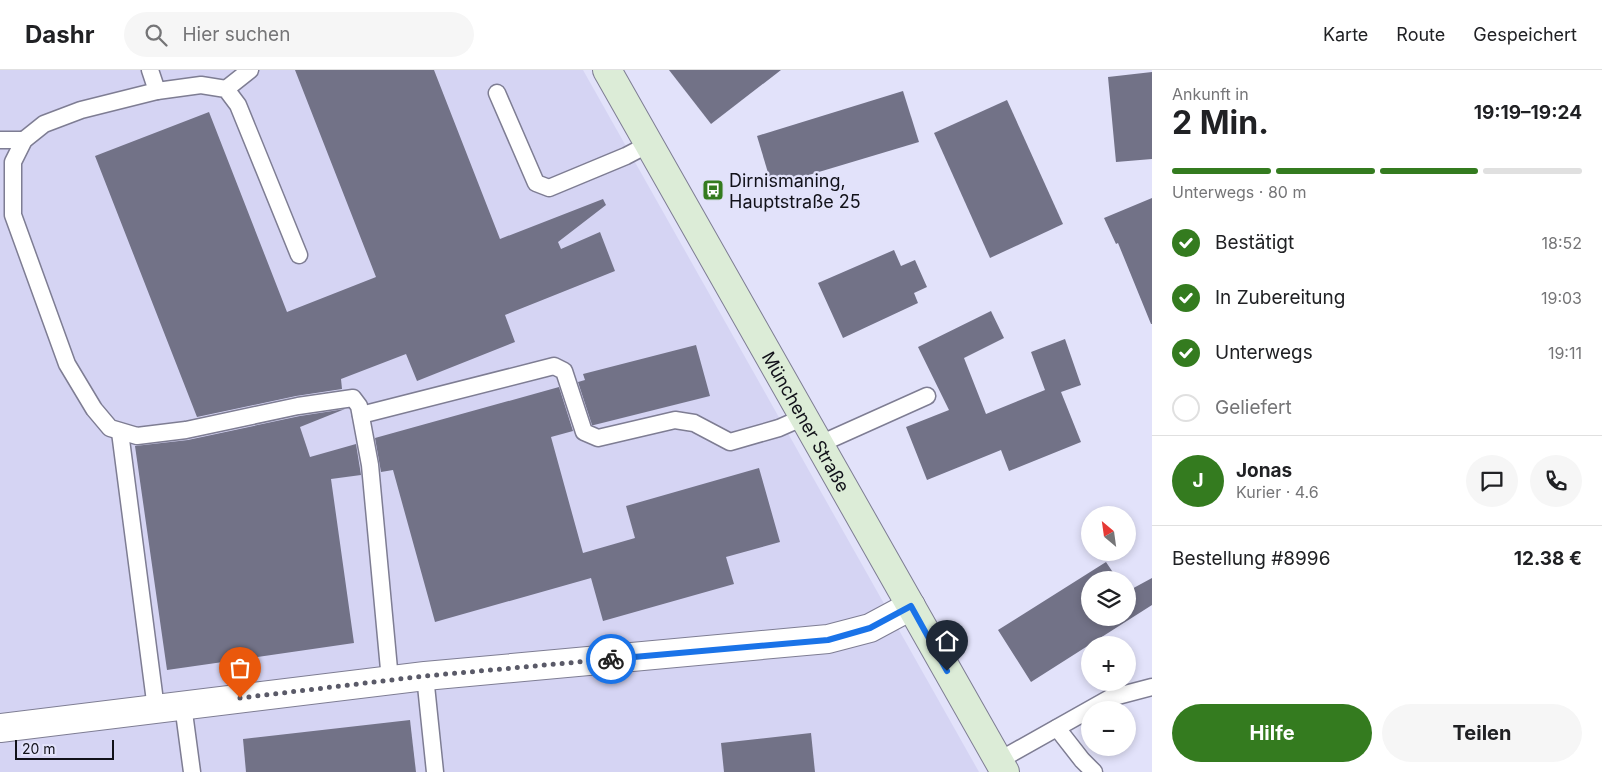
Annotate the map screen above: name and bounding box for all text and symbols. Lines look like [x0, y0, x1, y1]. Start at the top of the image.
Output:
search box [124, 12, 474, 57]
text: Dashr [25, 20, 94, 49]
icon: search [142, 21, 170, 49]
text: Hier suchen [182, 23, 290, 46]
text: Karte [1323, 24, 1368, 45]
text: Route [1396, 24, 1445, 45]
text: Gespeichert [1473, 24, 1577, 45]
text: Ankunft in [1172, 84, 1249, 104]
text: 19:19–19:24 [1474, 101, 1582, 124]
text: 2 Min. [1172, 103, 1269, 142]
place label: Dirnismaning, Hauptstraße 25 [729, 170, 861, 212]
bus stop icon: Dirnismaning, Hauptstraße 25 [701, 178, 725, 202]
text: Unterwegs · 80 m [1172, 182, 1306, 202]
icon: check [1172, 229, 1200, 257]
text: Bestätigt [1215, 231, 1294, 254]
text: 18:52 [1542, 233, 1582, 253]
icon: check [1172, 284, 1200, 312]
text: In Zubereitung [1215, 286, 1345, 309]
text: 19:03 [1541, 288, 1582, 308]
icon: check [1172, 339, 1200, 367]
text: Unterwegs [1215, 341, 1313, 364]
text: 19:11 [1548, 343, 1582, 363]
street label: Münchener Straße [758, 348, 854, 495]
text: Geliefert [1215, 396, 1292, 419]
button: chat [1466, 455, 1518, 507]
button: phone [1530, 455, 1582, 507]
text: Jonas [1236, 459, 1292, 482]
text: J [1192, 469, 1204, 492]
text: Kurier · 4.6 [1236, 482, 1319, 502]
north arrow [1081, 506, 1136, 561]
map controls [1081, 506, 1136, 756]
text: Bestellung #8996 [1172, 547, 1330, 570]
text: 12.38 € [1514, 547, 1582, 570]
button: layers [1081, 571, 1136, 626]
pin [926, 620, 968, 671]
icon: home [933, 627, 961, 655]
courier [586, 634, 636, 684]
button: + [1081, 636, 1136, 691]
icon: bike [597, 645, 625, 673]
pin [219, 647, 261, 698]
icon: bag [226, 654, 254, 682]
button: − [1081, 701, 1136, 756]
button: Hilfe [1172, 704, 1372, 762]
button: Teilen [1382, 704, 1582, 762]
scale bar [15, 737, 114, 760]
text: 20 m [22, 740, 56, 757]

